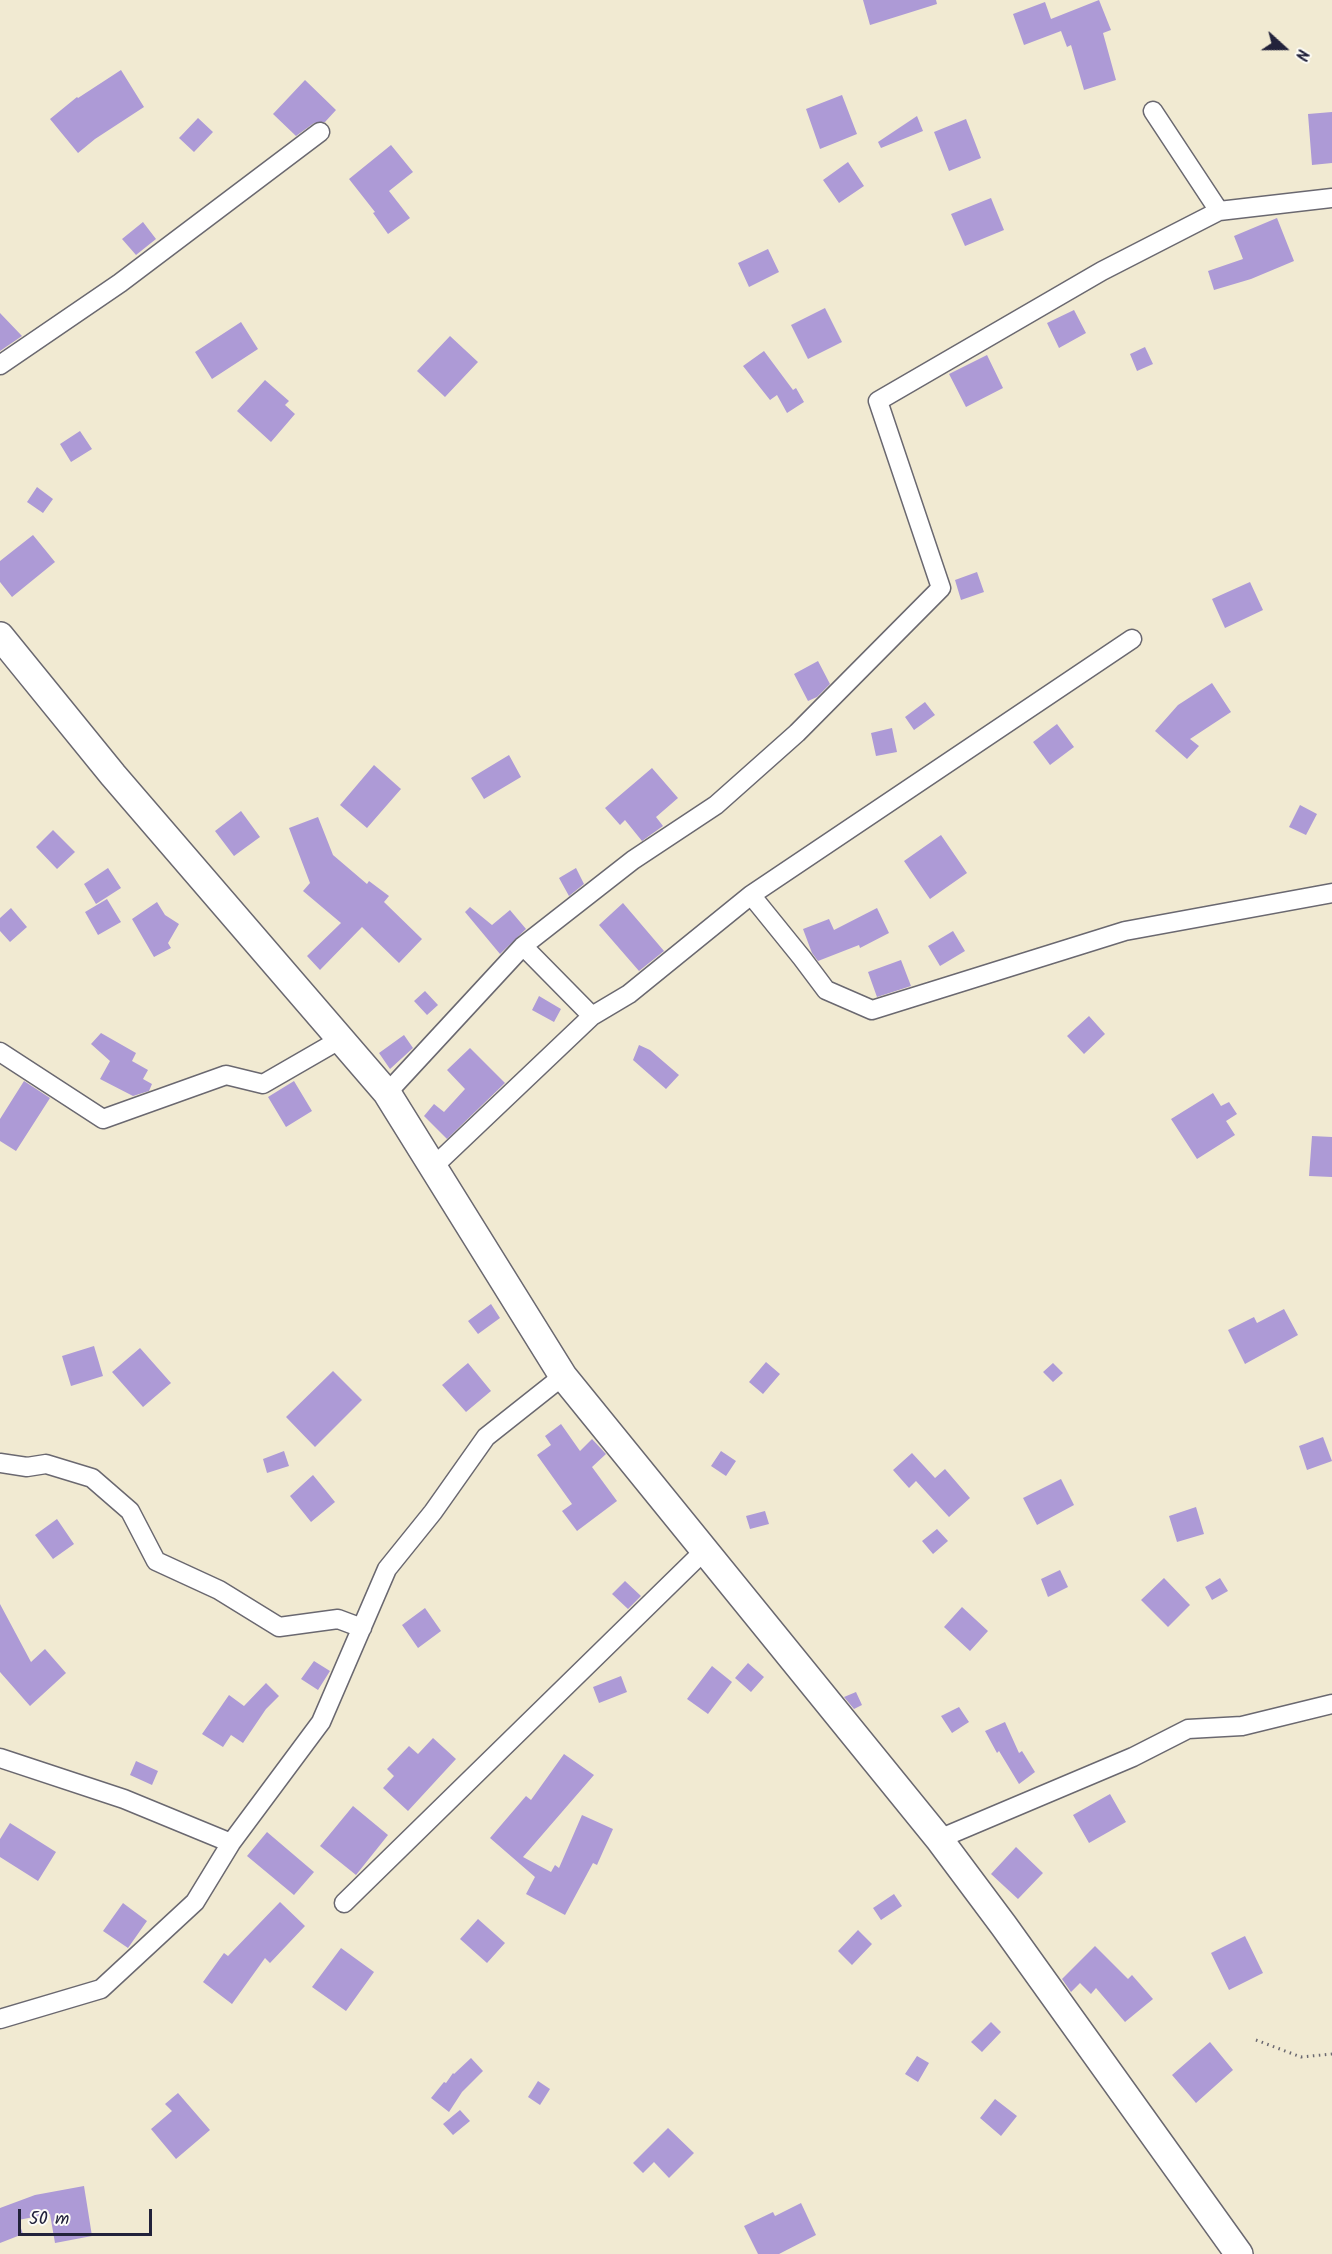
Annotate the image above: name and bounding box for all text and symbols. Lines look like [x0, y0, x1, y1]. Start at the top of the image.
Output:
north arrow [1254, 18, 1314, 78]
text: N [1288, 45, 1315, 64]
scale bar [21, 2197, 154, 2235]
text: 50 m [29, 2205, 69, 2234]

